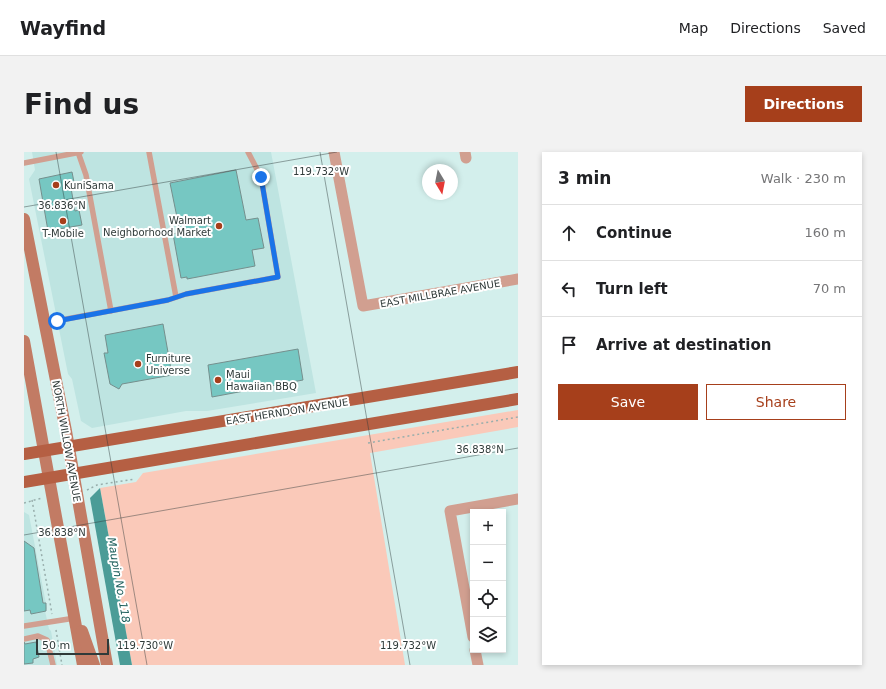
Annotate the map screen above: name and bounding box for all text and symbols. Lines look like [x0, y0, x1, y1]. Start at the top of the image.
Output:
text: Wayfind [20, 17, 106, 39]
text: Map [679, 20, 708, 36]
text: Directions [730, 20, 801, 36]
text: Saved [823, 20, 866, 36]
button: Directions [745, 86, 862, 122]
text: Find us [24, 88, 139, 121]
north arrow [422, 164, 458, 200]
text: 119.732°W [293, 166, 349, 177]
route end [252, 168, 270, 186]
text: 3 min [558, 168, 611, 188]
text: Walk · 230 m [761, 171, 846, 186]
marker: KuniSama [51, 180, 61, 190]
place label: KuniSama [64, 180, 114, 191]
text: 36.836°N [38, 200, 86, 211]
place label: Walmart Neighborhood Market [103, 215, 211, 238]
marker: T-Mobile [58, 216, 68, 226]
marker: Walmart Neighborhood Market [214, 221, 224, 231]
icon: ahead [558, 222, 580, 244]
text: Continue [596, 224, 672, 242]
text: 160 m [804, 225, 846, 240]
place label: T-Mobile [41, 228, 84, 239]
street label: EAST MILLBRAE AVENUE [379, 278, 501, 309]
icon: left [558, 278, 580, 300]
text: Turn left [596, 280, 668, 298]
text: 70 m [813, 281, 846, 296]
route start [48, 312, 66, 330]
icon: arrive [558, 334, 580, 356]
text: Arrive at destination [596, 336, 771, 354]
place label: Furniture Universe [146, 353, 191, 376]
marker: Furniture Universe [133, 359, 143, 369]
place label: Maui Hawaiian BBQ [226, 369, 297, 392]
marker: Maui Hawaiian BBQ [213, 375, 223, 385]
street label: NORTH WILLOW AVENUE [50, 379, 83, 503]
button: Save [558, 384, 698, 420]
button: Share [706, 384, 846, 420]
street label: EAST HERNDON AVENUE [225, 396, 349, 427]
text: 36.838°N [456, 444, 504, 455]
map controls [470, 509, 506, 653]
button: + [470, 509, 506, 545]
text: 36.838°N [38, 527, 86, 538]
water label: Maupin No. 118 [105, 536, 132, 624]
button: − [470, 545, 506, 581]
button: locate [470, 581, 506, 617]
button: layers [470, 617, 506, 653]
scale bar [36, 637, 109, 656]
text: 50 m [42, 639, 70, 652]
text: 119.730°W [117, 640, 173, 651]
text: 119.732°W [380, 640, 436, 651]

